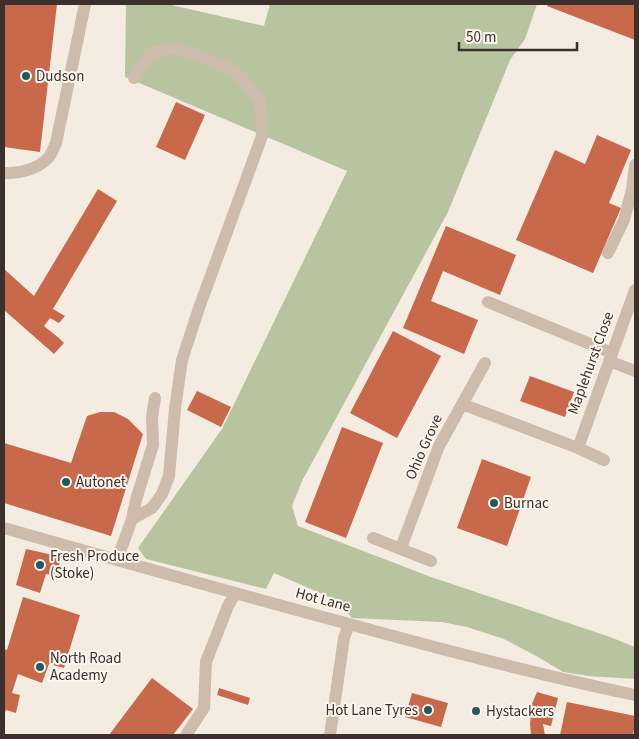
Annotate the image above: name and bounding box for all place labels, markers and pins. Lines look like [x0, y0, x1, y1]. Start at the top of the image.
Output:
place label: Dudson [36, 66, 84, 87]
marker: Dudson [20, 70, 32, 82]
place label: Autonet [76, 472, 126, 493]
marker: Autonet [60, 476, 72, 488]
place label: Burnac [504, 493, 549, 514]
marker: Burnac [488, 497, 500, 509]
place label: Fresh Produce (Stoke) [50, 546, 139, 584]
marker: Fresh Produce (Stoke) [34, 559, 46, 571]
place label: North Road Academy [50, 648, 121, 686]
marker: North Road Academy [34, 661, 46, 673]
place label: Hot Lane Tyres [325, 700, 418, 721]
place label: Hystackers [486, 701, 554, 722]
marker: Hot Lane Tyres [422, 704, 434, 716]
marker: Hystackers [470, 705, 482, 717]

